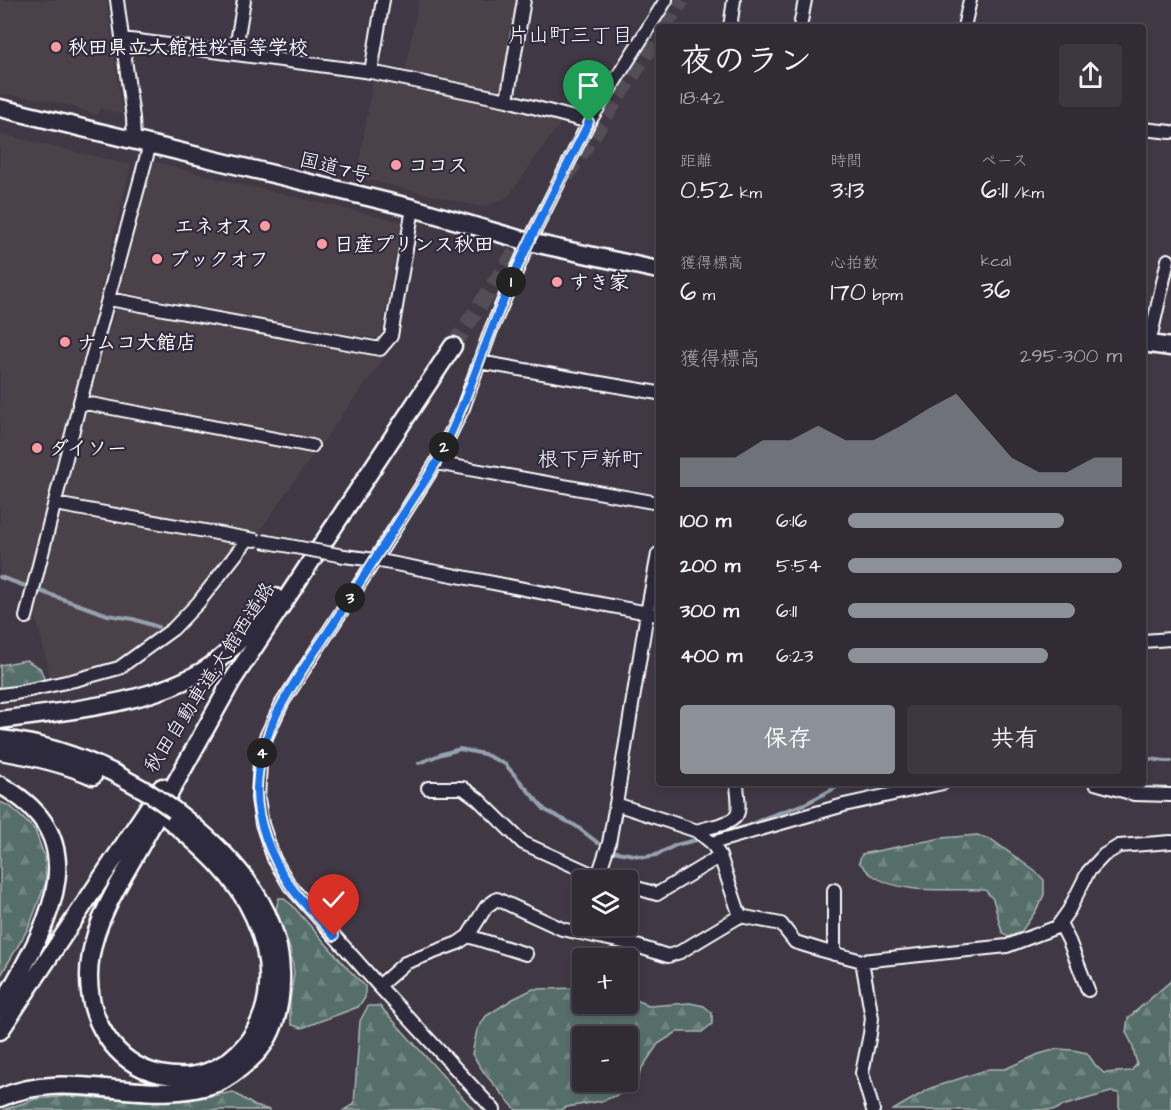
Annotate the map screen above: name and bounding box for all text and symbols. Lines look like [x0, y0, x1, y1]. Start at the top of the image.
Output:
district label: 片山町三丁目 [507, 21, 633, 50]
place label: 秋田県立大館桂桜高等学校 [68, 34, 308, 62]
text: 夜のラン [680, 38, 812, 84]
marker: 秋田県立大館桂桜高等学校 [49, 40, 63, 54]
button: share [1059, 44, 1122, 107]
pin [563, 60, 614, 122]
icon: arrive [572, 69, 605, 102]
text: 18:42 [680, 84, 724, 112]
street label: 国道7号 [296, 146, 373, 190]
text: 距離 [680, 150, 712, 172]
text: 時間 [830, 150, 862, 172]
text: ペース [981, 150, 1028, 172]
place label: ココス [408, 152, 468, 180]
marker: ココス [389, 158, 403, 172]
text: 0.52 [680, 172, 733, 208]
text: 3:13 [830, 172, 864, 208]
text: 6:11 [981, 172, 1008, 208]
text: km [733, 182, 762, 204]
text: /km [1008, 182, 1044, 204]
place label: エネオス [174, 213, 253, 241]
marker: エネオス [258, 219, 272, 233]
place label: 日産プリンス秋田 [334, 231, 494, 259]
marker: 日産プリンス秋田 [315, 237, 329, 251]
place label: ブックオフ [169, 246, 269, 274]
text: kcal [981, 250, 1011, 272]
marker: ブックオフ [150, 252, 164, 266]
text: 獲得標高 [680, 252, 744, 274]
text: 心拍数 [830, 252, 878, 274]
pin: 1 [496, 267, 526, 297]
place label: すき家 [569, 269, 629, 297]
text: 1 [510, 271, 512, 293]
text: 36 [981, 272, 1010, 308]
text: 6 [680, 274, 696, 310]
text: 170 [830, 274, 866, 310]
marker: すき家 [550, 275, 564, 289]
text: m [696, 284, 715, 306]
text: bpm [866, 284, 903, 306]
place label: ナムコ大館店 [77, 329, 196, 357]
marker: ナムコ大館店 [58, 335, 72, 349]
text: 295–300 m [1020, 342, 1122, 370]
text: 獲得標高 [680, 345, 760, 373]
pin: 2 [429, 432, 459, 462]
place label: ダイソー [49, 435, 127, 463]
text: 2 [439, 436, 449, 458]
marker: ダイソー [30, 441, 44, 455]
district label: 根下戸新町 [538, 445, 643, 474]
text: 100 m [680, 507, 731, 535]
text: 6:16 [776, 507, 807, 535]
text: 200 m [680, 552, 740, 580]
text: 5:54 [776, 552, 821, 580]
street label: 秋田自動車道;大館西道路 [138, 577, 282, 778]
pin: 3 [335, 583, 365, 613]
text: 3 [346, 587, 354, 609]
text: 300 m [680, 597, 739, 625]
text: 6:11 [776, 597, 797, 625]
text: 400 m [680, 642, 742, 670]
text: 6:23 [776, 642, 814, 670]
button: 保存 [680, 705, 895, 774]
button: 共有 [907, 705, 1122, 774]
pin: 4 [247, 738, 277, 768]
text: 4 [257, 742, 267, 764]
map controls [572, 870, 638, 1092]
button: layers [572, 870, 638, 936]
pin [308, 874, 359, 936]
icon: check [317, 883, 350, 916]
button: + [572, 948, 638, 1014]
button: − [572, 1026, 638, 1092]

